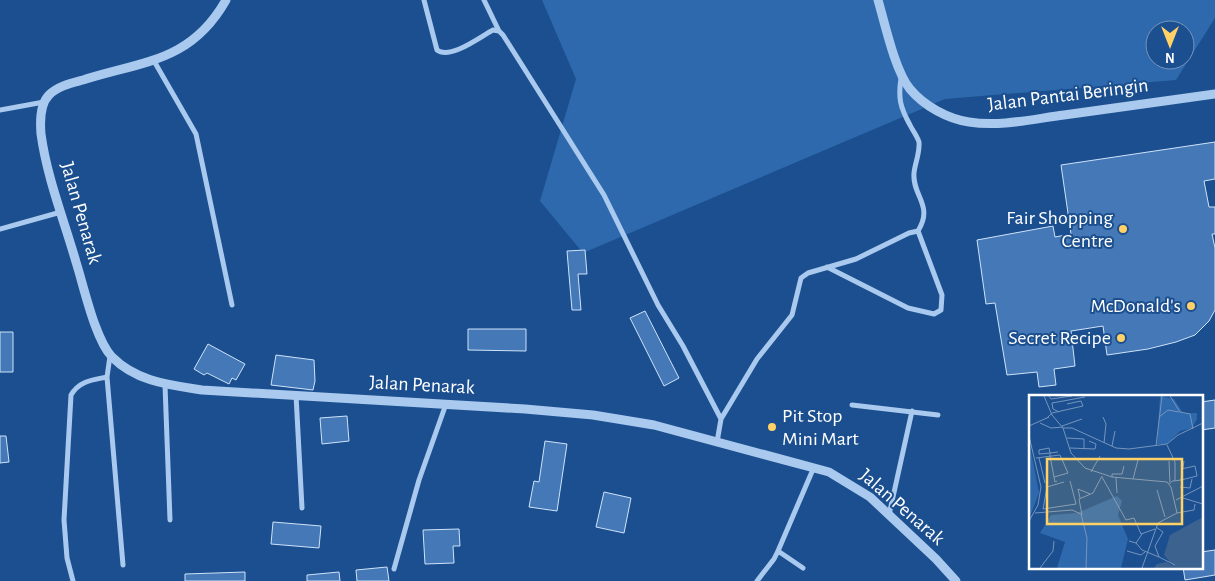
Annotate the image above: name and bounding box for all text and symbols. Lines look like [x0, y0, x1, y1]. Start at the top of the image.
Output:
north arrow [1145, 20, 1195, 70]
text: N [1165, 50, 1175, 64]
street label: Jalan Pantai Beringin [986, 75, 1150, 115]
street label: Jalan Penarak [57, 160, 105, 266]
place label: Fair Shopping Centre [1006, 208, 1113, 251]
marker: Fair Shopping Centre [1117, 223, 1129, 235]
place label: McDonald's [1090, 296, 1181, 316]
marker: McDonald's [1185, 300, 1197, 312]
place label: Secret Recipe [1008, 328, 1111, 348]
marker: Secret Recipe [1115, 332, 1127, 344]
street label: Jalan Penarak [369, 372, 475, 398]
inset map [1029, 395, 1202, 568]
place label: Pit Stop Mini Mart [782, 406, 859, 449]
marker: Pit Stop Mini Mart [766, 421, 778, 433]
street label: Jalan Penarak [856, 465, 948, 549]

